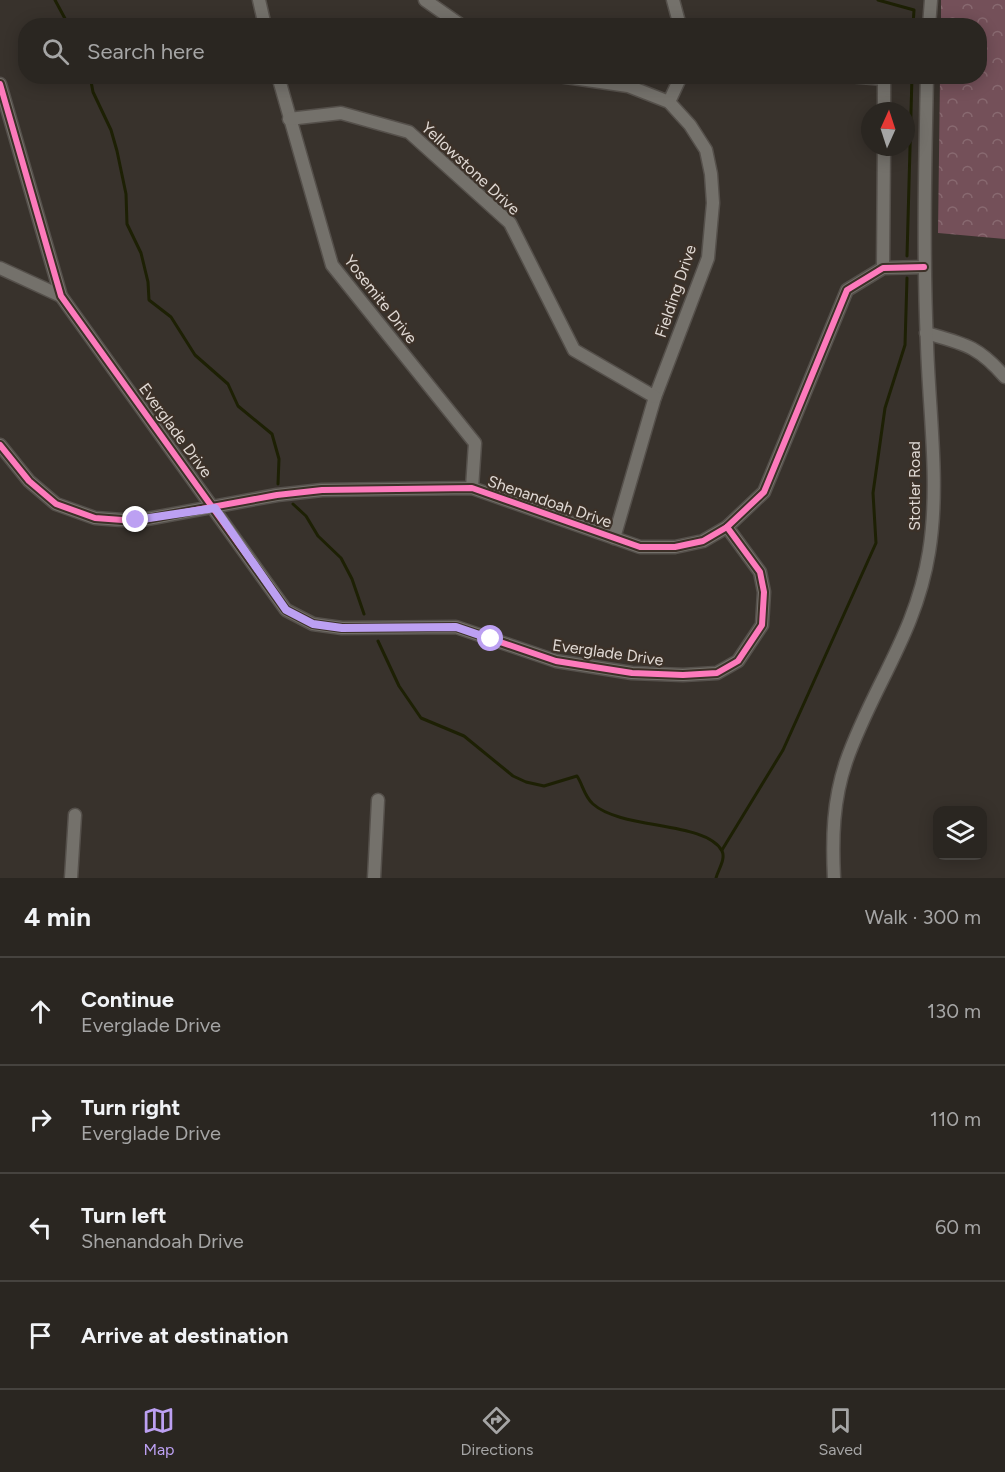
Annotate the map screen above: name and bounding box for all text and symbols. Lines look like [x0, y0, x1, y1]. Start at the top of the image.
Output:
search box [18, 18, 987, 84]
icon: search [39, 35, 72, 68]
text: Search here [87, 38, 205, 65]
north arrow [861, 102, 915, 156]
street label: Yellowstone Drive [418, 118, 524, 219]
street label: Fielding Drive [651, 242, 700, 340]
street label: Yosemite Drive [340, 251, 421, 348]
street label: Everglade Drive [135, 379, 216, 481]
street label: Stotler Road [905, 441, 924, 531]
street label: Shenandoah Drive [485, 471, 615, 532]
route end [122, 506, 148, 532]
route start [477, 625, 503, 651]
street label: Everglade Drive [551, 635, 665, 670]
map controls [933, 806, 987, 860]
button: layers [933, 806, 987, 860]
text: 4 min [24, 901, 91, 933]
text: Walk · 300 m [865, 905, 981, 929]
text: Continue [81, 986, 174, 1013]
icon: ahead [24, 995, 57, 1028]
text: 130 m [927, 999, 981, 1023]
text: Everglade Drive [81, 1013, 221, 1037]
text: Turn right [81, 1094, 180, 1121]
icon: right [24, 1103, 57, 1136]
text: 110 m [930, 1107, 981, 1131]
text: Everglade Drive [81, 1121, 221, 1145]
text: Turn left [81, 1202, 167, 1229]
icon: left [24, 1211, 57, 1244]
text: 60 m [935, 1215, 981, 1239]
text: Shenandoah Drive [81, 1229, 244, 1253]
icon: arrive [24, 1319, 57, 1352]
text: Arrive at destination [81, 1322, 289, 1349]
tab: Map [142, 1404, 175, 1459]
tab: Directions [460, 1404, 533, 1459]
tab: Saved [818, 1404, 863, 1459]

